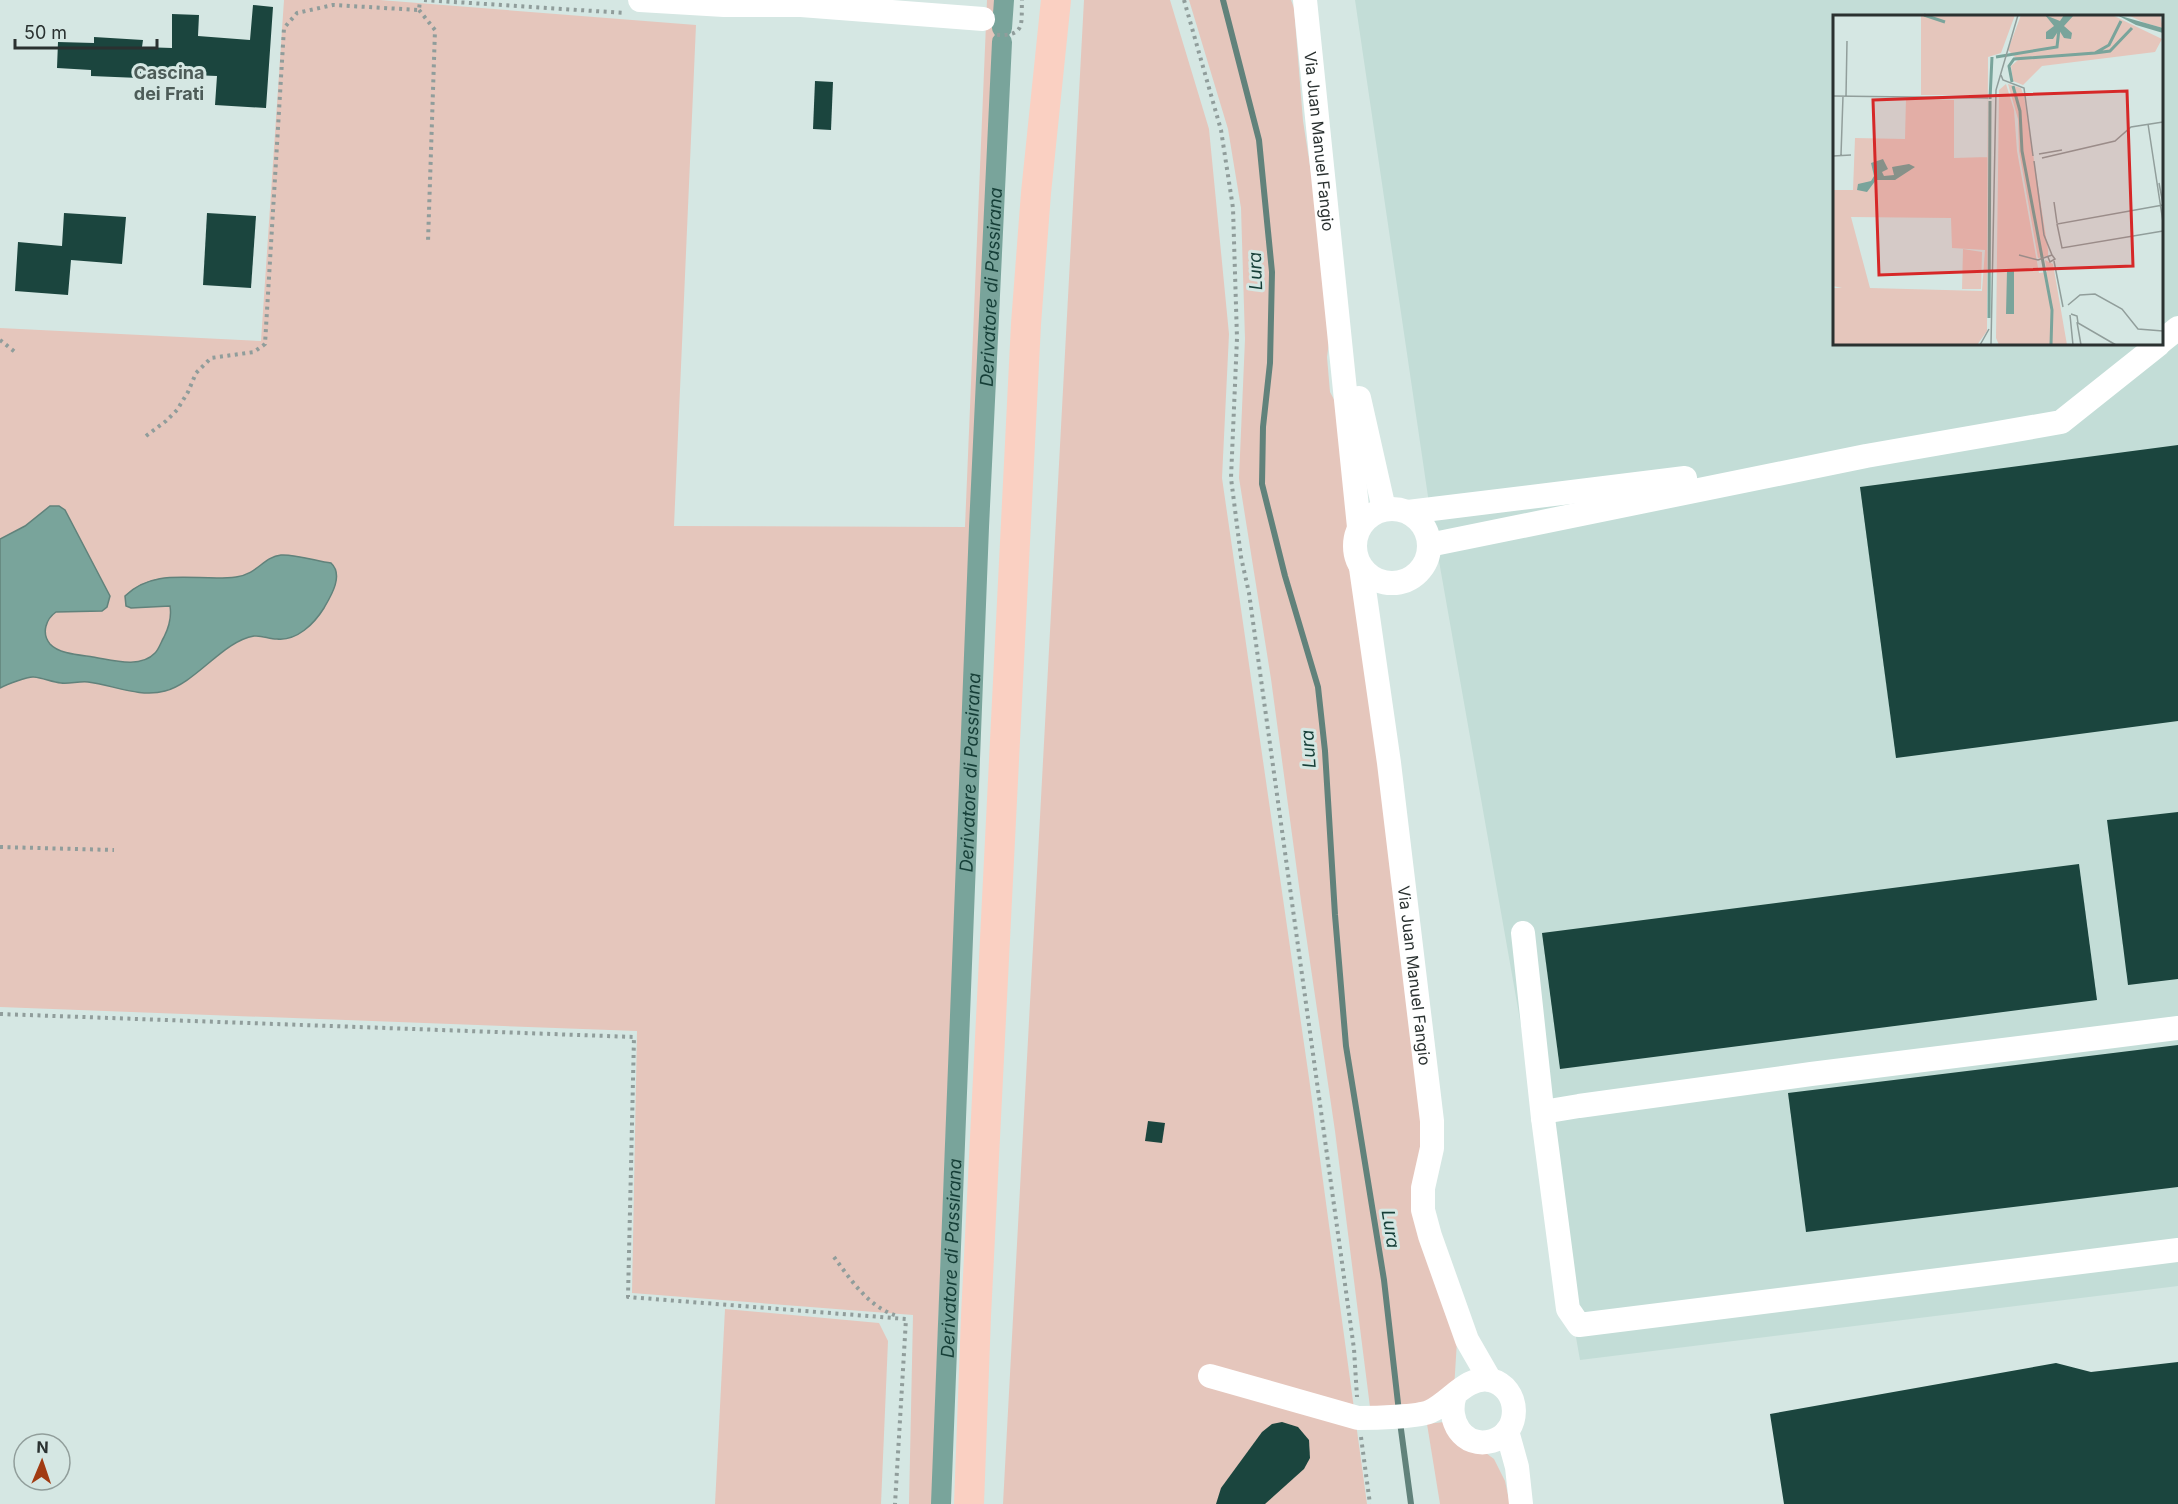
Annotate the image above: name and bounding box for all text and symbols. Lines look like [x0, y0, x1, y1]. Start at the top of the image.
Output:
scale bar [15, 12, 158, 50]
inset map [1833, 15, 2163, 345]
text: 50 m [24, 22, 67, 43]
street label: Via Juan Manuel Fangio [1300, 50, 1339, 232]
district label: Cascina dei Frati [134, 62, 204, 104]
water label: Derivatore di Passirana [975, 187, 1006, 387]
water label: Lura [1244, 251, 1266, 291]
water label: Derivatore di Passirana [955, 672, 984, 873]
water label: Lura [1296, 729, 1320, 769]
street label: Via Juan Manuel Fangio [1394, 885, 1435, 1066]
water label: Derivatore di Passirana [936, 1158, 965, 1358]
water label: Lura [1378, 1208, 1404, 1250]
north arrow [12, 1432, 72, 1492]
text: N [36, 1437, 49, 1457]

